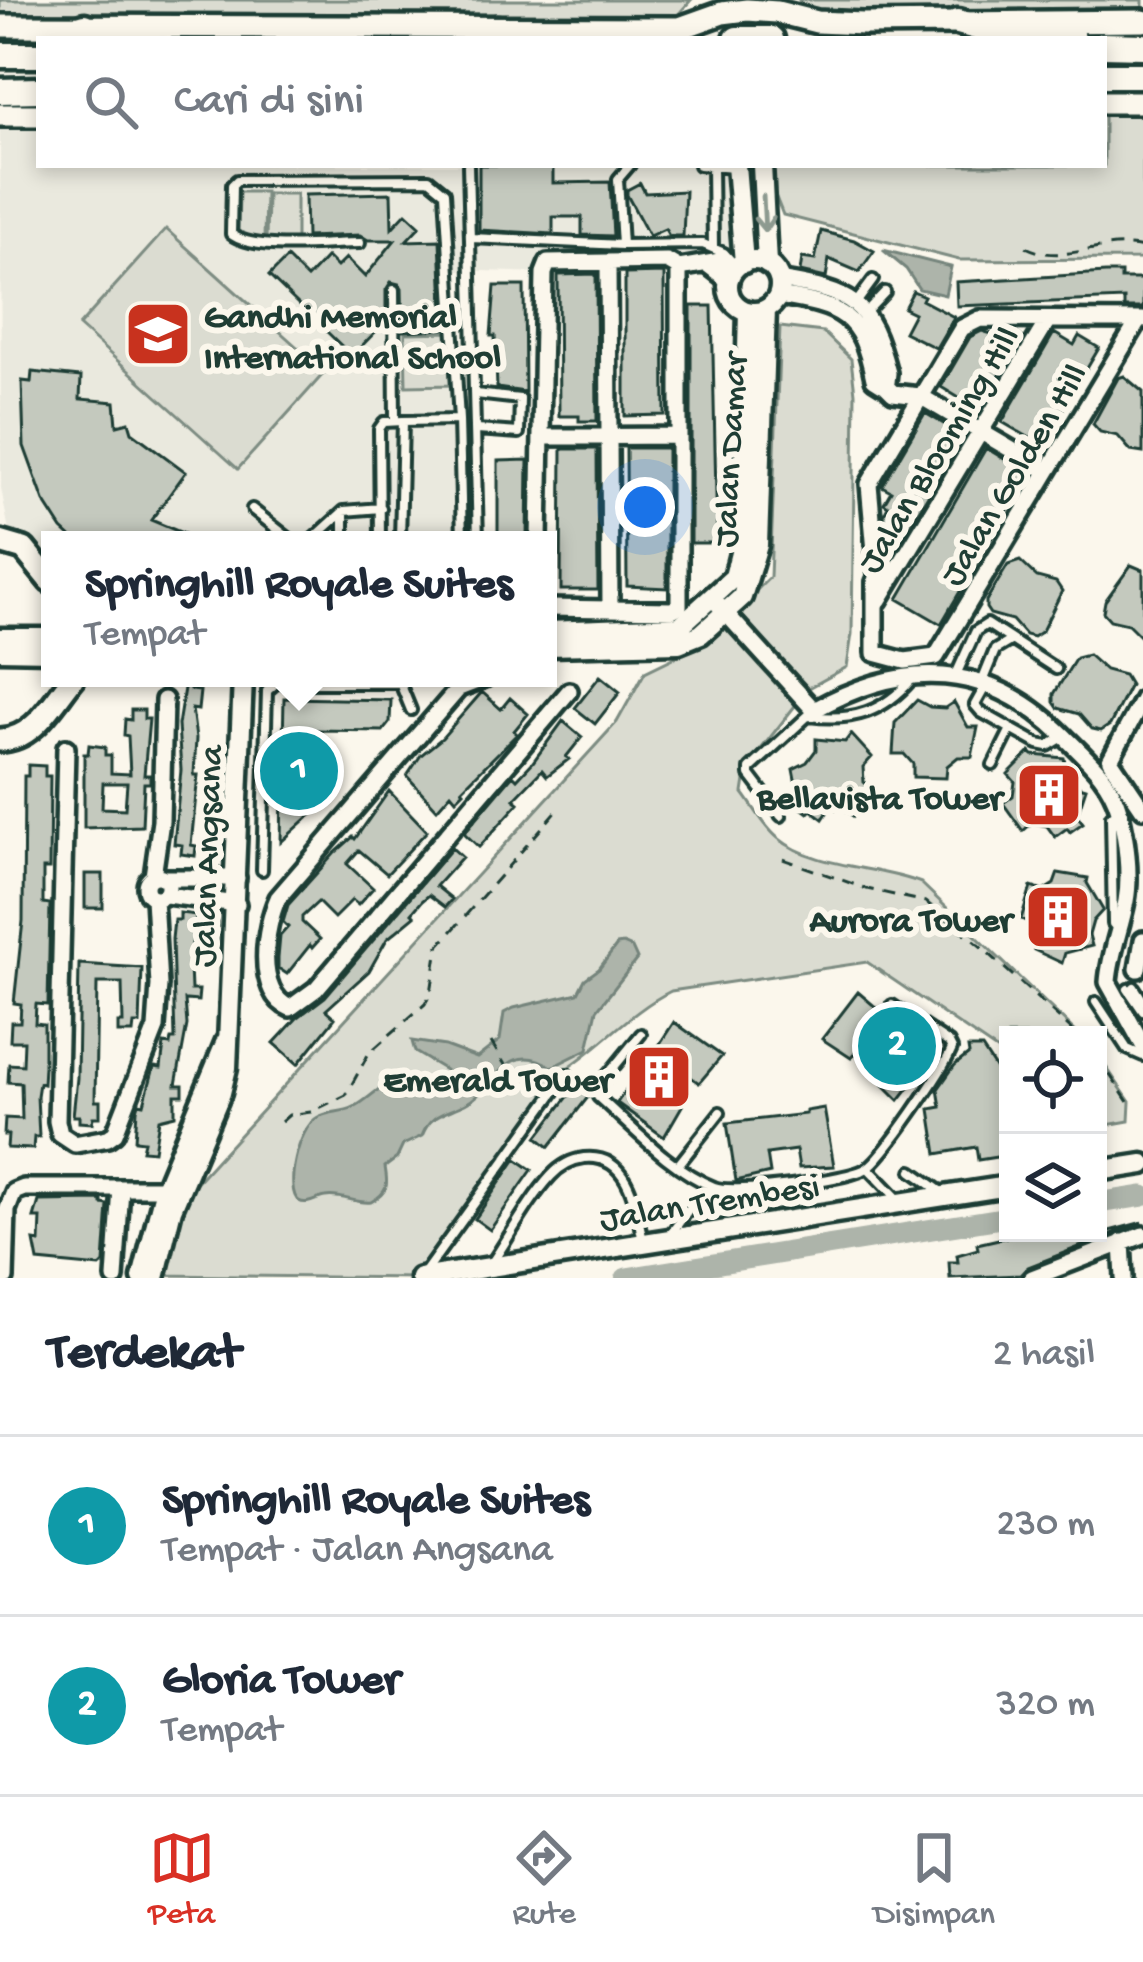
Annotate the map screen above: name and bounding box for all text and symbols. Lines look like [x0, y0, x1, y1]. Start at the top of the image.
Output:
search box [36, 36, 1107, 168]
icon: search [78, 69, 144, 135]
text: Cari di sini [174, 76, 364, 129]
one-way arrow [753, 194, 776, 233]
place label: Gandhi Memorial International School [204, 298, 501, 382]
school or university icon: Gandhi Memorial International School [123, 299, 193, 369]
street label: Jalan Blooming Hill [851, 320, 1032, 582]
street label: Jalan Damar [707, 349, 760, 549]
street label: Jalan Golden Hill [933, 358, 1100, 595]
your location [615, 477, 675, 537]
popup [41, 531, 557, 687]
text: Springhill Royale Suites [85, 560, 513, 613]
text: Tempat [85, 613, 205, 659]
pin: 1 [260, 726, 338, 816]
street label: Jalan Angsana [185, 744, 236, 968]
building icon: Bellavista Tower [1014, 760, 1084, 830]
place label: Bellavista Tower [756, 780, 1005, 823]
building icon: Aurora Tower [1023, 882, 1093, 952]
place label: Aurora Tower [808, 902, 1015, 945]
pin: 2 [858, 1001, 936, 1091]
map controls [999, 1026, 1107, 1242]
button: locate [999, 1026, 1107, 1134]
building icon: Emerald Tower [624, 1042, 694, 1112]
place label: Emerald Tower [383, 1062, 615, 1105]
button: layers [999, 1134, 1107, 1242]
street label: Jalan Trembesi [597, 1167, 823, 1244]
text: Terdekat [48, 1326, 240, 1386]
text: 2 hasil [993, 1333, 1095, 1379]
text: Springhill Royale Suites [162, 1476, 590, 1529]
text: 1 [79, 1503, 95, 1549]
text: 230 m [997, 1503, 1095, 1549]
text: Tempat · Jalan Angsana [162, 1529, 553, 1575]
text: Gloria Tower [162, 1656, 400, 1709]
text: 2 [77, 1683, 97, 1729]
text: 320 m [997, 1683, 1095, 1729]
text: Tempat [162, 1709, 282, 1755]
tab: Peta [148, 1825, 215, 1935]
tab: Rute [511, 1825, 577, 1935]
tab: Disimpan [873, 1825, 995, 1935]

